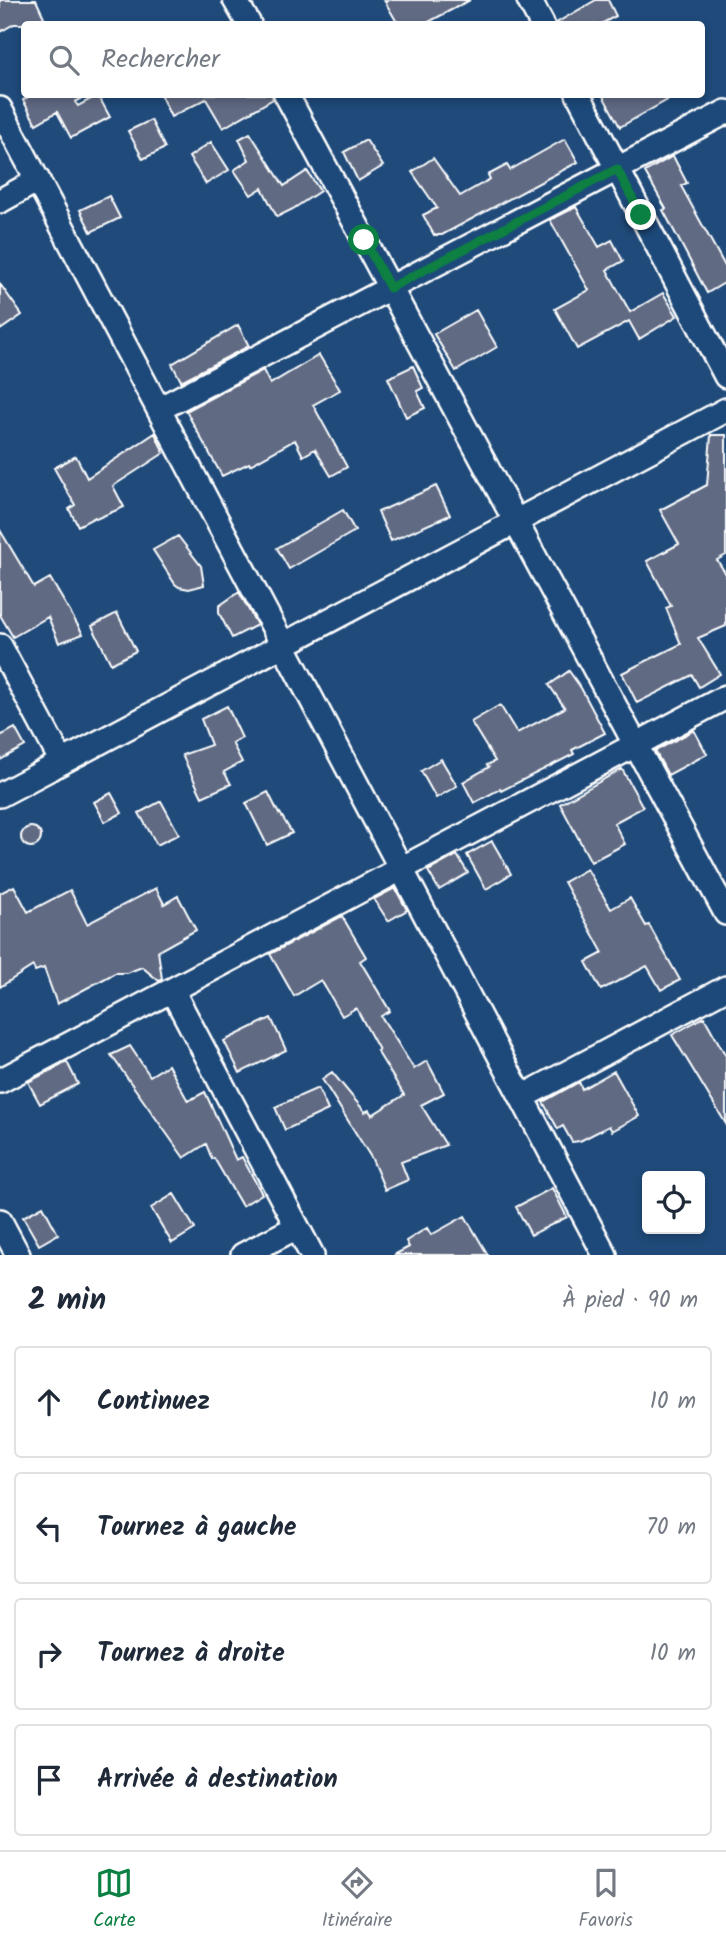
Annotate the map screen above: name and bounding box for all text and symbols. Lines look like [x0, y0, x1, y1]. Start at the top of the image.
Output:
search box [21, 21, 705, 98]
text: Rechercher [101, 39, 220, 81]
icon: search [45, 41, 83, 79]
route end [625, 199, 656, 230]
route start [348, 224, 379, 255]
map controls [642, 1171, 705, 1234]
button: locate [642, 1171, 705, 1234]
text: 2 min [28, 1277, 106, 1325]
text: À pied · 90 m [562, 1283, 698, 1319]
text: Continuez [97, 1381, 210, 1423]
icon: ahead [30, 1383, 68, 1421]
text: 10 m [650, 1384, 696, 1420]
text: Tournez à gauche [97, 1507, 297, 1549]
icon: left [30, 1509, 68, 1547]
text: 70 m [646, 1510, 696, 1546]
text: Tournez à droite [97, 1633, 285, 1675]
icon: right [30, 1635, 68, 1673]
text: 10 m [650, 1636, 696, 1672]
text: Arrivée à destination [97, 1759, 338, 1801]
icon: arrive [30, 1761, 68, 1799]
tab: Carte [93, 1864, 136, 1936]
tab: Itinéraire [322, 1864, 392, 1936]
tab: Favoris [579, 1864, 633, 1936]

